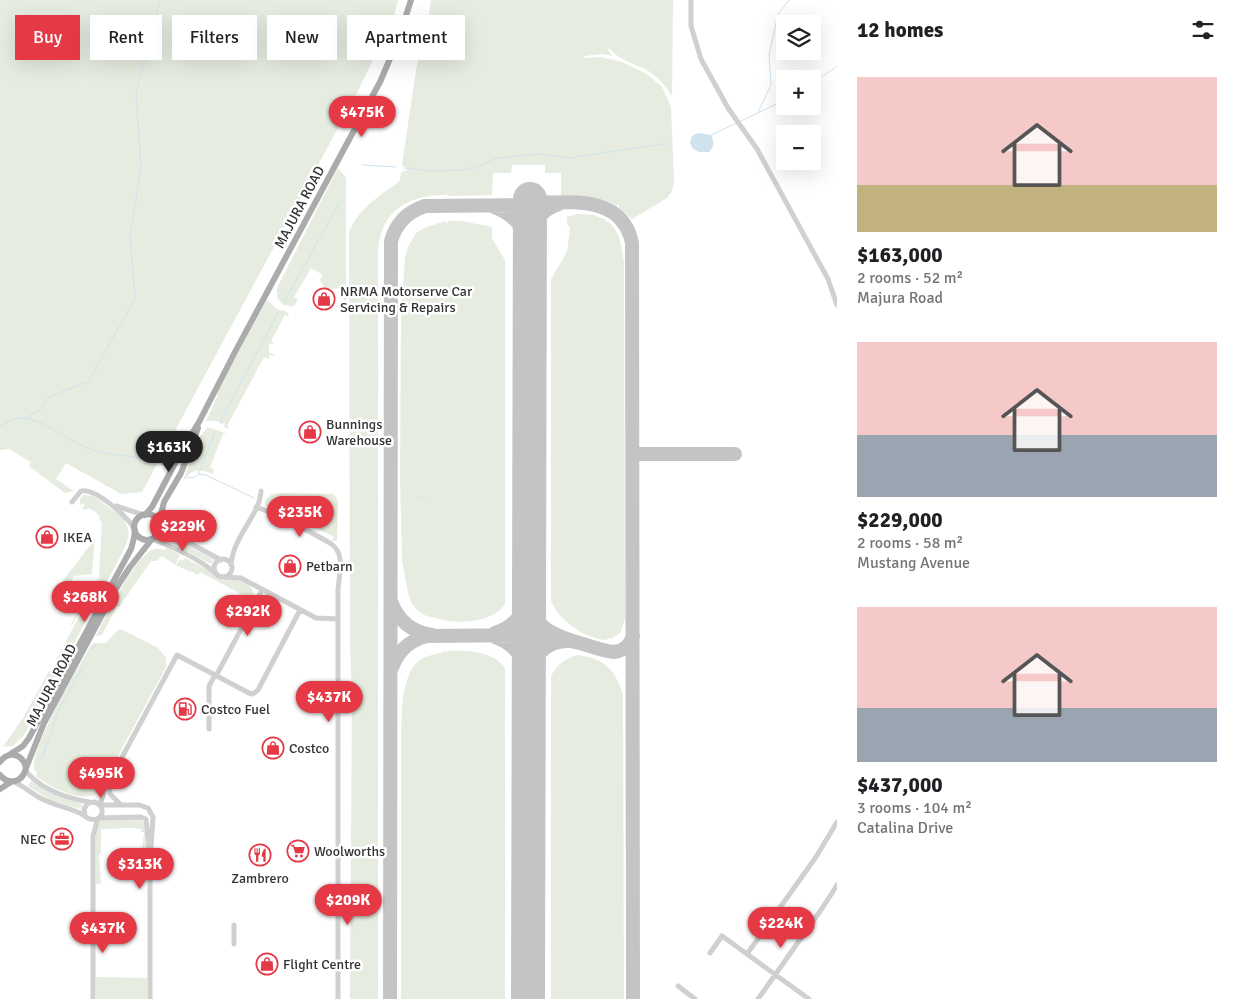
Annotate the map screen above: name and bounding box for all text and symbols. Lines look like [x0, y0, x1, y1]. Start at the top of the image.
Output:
chip: Buy [15, 15, 80, 60]
chip: Rent [90, 15, 162, 60]
chip: Filters [172, 15, 257, 60]
chip: New [267, 15, 337, 60]
chip: Apartment [347, 15, 465, 60]
map controls [776, 15, 821, 170]
button: layers [776, 15, 821, 60]
icon: filters [1189, 16, 1217, 44]
text: 12 homes [857, 17, 943, 43]
button: + [776, 70, 821, 115]
pin: $475K [327, 96, 397, 138]
text: $475K [340, 102, 384, 122]
icon: home [992, 110, 1082, 200]
button: − [776, 125, 821, 170]
street label: MAJURA ROAD [271, 163, 328, 251]
text: $163,000 [857, 242, 943, 268]
text: 2 rooms · 52 m² [857, 268, 963, 288]
place label: NRMA Motorserve Car Servicing & Repairs [340, 283, 473, 316]
shop icon: NRMA Motorserve Car Servicing & Repairs [312, 287, 336, 311]
text: Majura Road [857, 288, 943, 308]
icon: home [992, 375, 1082, 465]
place label: Bunnings Warehouse [326, 416, 392, 449]
shop icon: Bunnings Warehouse [298, 420, 322, 444]
pin: $163K [134, 430, 204, 473]
text: $163K [147, 437, 191, 457]
pin: $235K [265, 496, 335, 538]
text: $235K [278, 502, 322, 522]
text: $229,000 [857, 507, 943, 533]
pin: $229K [148, 510, 218, 552]
text: $229K [161, 516, 205, 536]
shop icon: IKEA [35, 525, 59, 549]
place label: IKEA [63, 529, 92, 546]
text: 2 rooms · 58 m² [857, 533, 963, 553]
text: Mustang Avenue [857, 553, 970, 573]
shop icon: Petbarn [278, 554, 302, 578]
place label: Petbarn [306, 558, 353, 575]
pin: $268K [50, 580, 120, 623]
text: $268K [63, 587, 107, 607]
pin: $292K [213, 594, 283, 637]
text: $292K [226, 601, 270, 621]
icon: home [992, 640, 1082, 730]
street label: MAJURA ROAD [23, 641, 80, 729]
pin: $437K [294, 680, 364, 723]
text: $437K [307, 687, 351, 707]
fuel station icon: Costco Fuel [173, 697, 197, 721]
place label: Costco Fuel [201, 701, 270, 718]
shop icon: Costco [261, 736, 285, 760]
place label: Costco [289, 740, 329, 757]
pin: $495K [66, 756, 136, 799]
text: $495K [79, 763, 123, 783]
text: $437,000 [857, 772, 943, 798]
text: 3 rooms · 104 m² [857, 798, 972, 818]
text: Catalina Drive [857, 818, 953, 838]
office icon: NEC [50, 827, 74, 851]
place label: NEC [20, 831, 46, 848]
supermarket icon: Woolworths [286, 839, 310, 863]
restaurant icon: Zambrero [248, 843, 272, 867]
place label: Woolworths [314, 843, 385, 860]
pin: $313K [105, 848, 175, 890]
text: $313K [118, 854, 162, 874]
place label: Zambrero [231, 870, 289, 887]
pin: $209K [313, 884, 383, 926]
text: $209K [326, 890, 370, 910]
pin: $224K [746, 906, 816, 949]
pin: $437K [68, 912, 138, 954]
text: $224K [759, 913, 803, 933]
text: $437K [81, 918, 125, 938]
shop icon: Flight Centre [255, 952, 279, 976]
place label: Flight Centre [283, 956, 361, 973]

